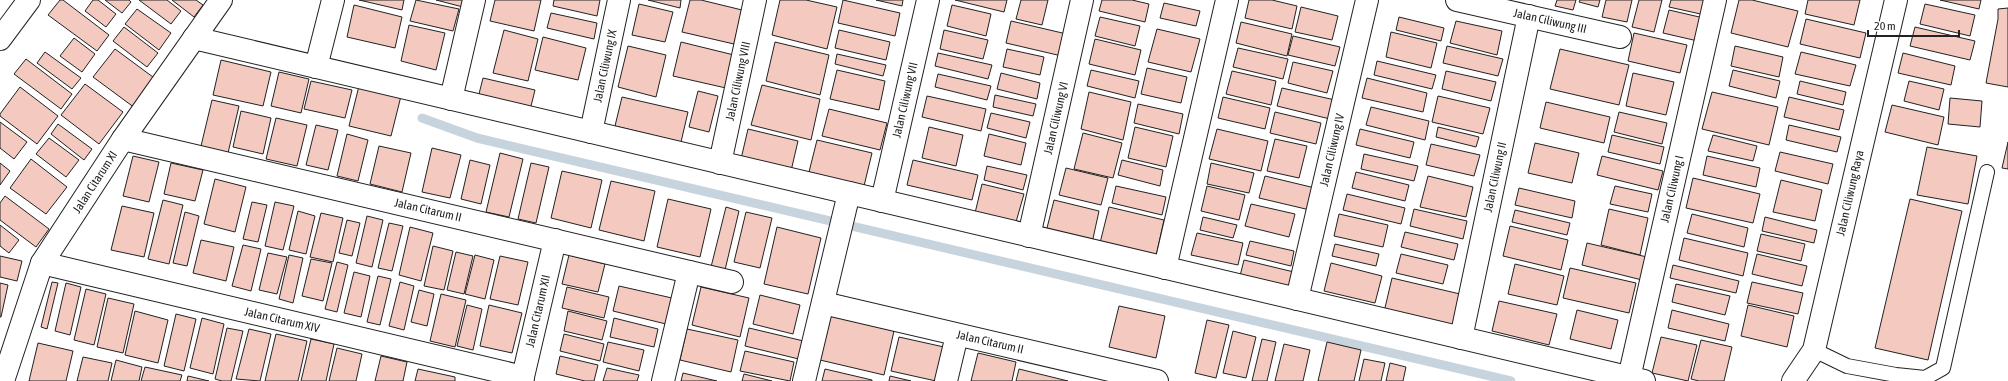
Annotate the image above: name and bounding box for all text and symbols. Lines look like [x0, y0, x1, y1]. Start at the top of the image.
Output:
street label: Jalan Ciliwung III [1512, 6, 1588, 36]
scale bar [1868, 12, 1959, 38]
text: 20 m [1874, 19, 1896, 33]
street label: Jalan Ciliwung IX [590, 28, 620, 104]
street label: Jalan Ciliwung VIII [723, 40, 753, 122]
street label: Jalan Ciliwung VII [889, 61, 921, 139]
street label: Jalan Ciliwung VI [1041, 80, 1071, 156]
street label: Jalan Ciliwung IV [1317, 112, 1347, 188]
street label: Jalan Ciliwung II [1481, 141, 1509, 213]
street label: Jalan Citarum XI [70, 148, 120, 216]
street label: Jalan Ciliwung Raya [1833, 149, 1867, 237]
street label: Jalan Ciliwung I [1657, 154, 1687, 224]
street label: Jalan Citarum II [393, 195, 463, 225]
street label: Jalan Citarum XII [523, 273, 553, 349]
street label: Jalan Citarum XIV [243, 305, 321, 335]
street label: Jalan Citarum II [955, 327, 1025, 357]

